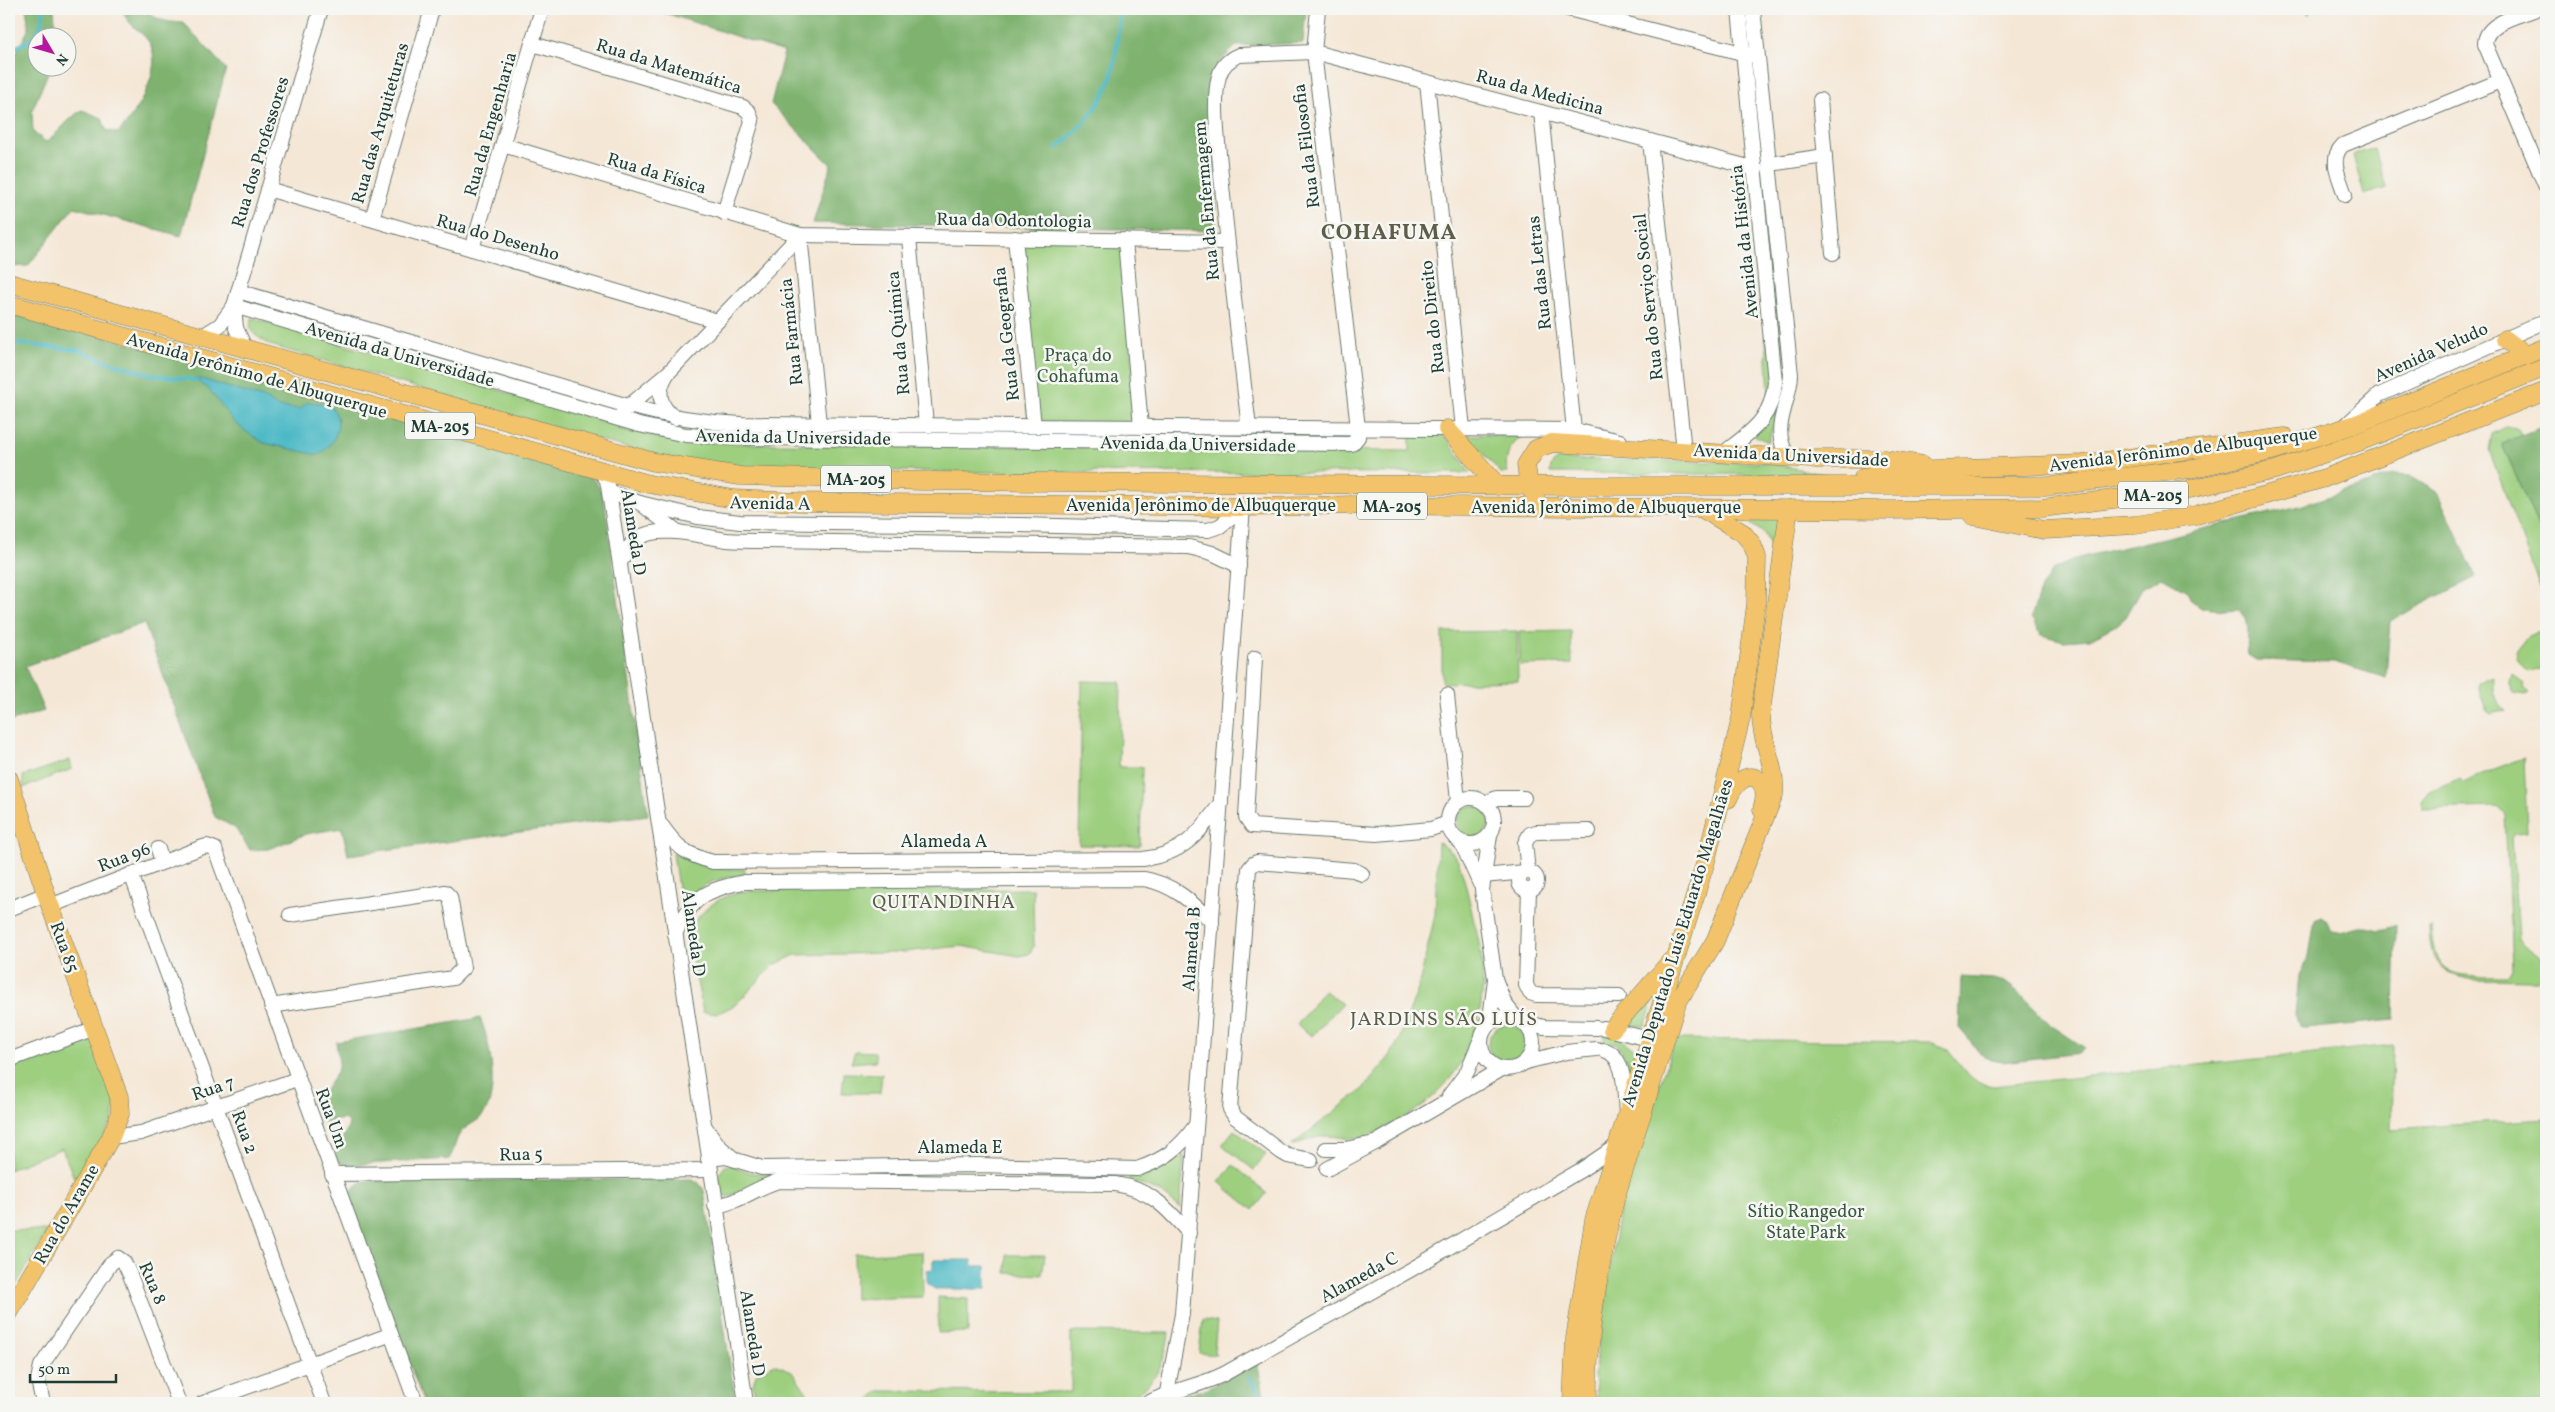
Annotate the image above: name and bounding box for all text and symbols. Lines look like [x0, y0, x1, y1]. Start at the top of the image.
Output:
north arrow [28, 28, 78, 78]
street label: Rua da Matemática [593, 33, 745, 102]
street label: Rua das Arquiteturas [346, 40, 416, 207]
text: N [50, 49, 72, 69]
street label: Rua da Engenharia [459, 49, 524, 200]
street label: Rua da Medicina [1473, 64, 1606, 123]
street label: Rua dos Professores [227, 74, 296, 231]
street label: Rua da Filosofia [1287, 82, 1328, 209]
street label: Rua da Enfermagem [1188, 120, 1227, 282]
street label: Rua da Física [604, 147, 709, 201]
street label: Avenida da História [1725, 163, 1766, 320]
street label: Rua da Odontologia [936, 208, 1092, 235]
street label: Rua do Desenho [433, 209, 562, 268]
street label: Rua do Serviço Social [1628, 212, 1671, 382]
street label: Rua das Letras [1522, 215, 1559, 331]
district label: COHAFUMA [1321, 218, 1457, 249]
street label: Rua do Direito [1415, 259, 1452, 375]
street label: Rua da Geografia [988, 265, 1027, 402]
street label: Rua da Química [882, 270, 917, 396]
street label: Rua Farmácia [774, 277, 811, 387]
street label: Avenida da Universidade [302, 316, 497, 394]
street label: Avenida Veludo [2371, 317, 2493, 390]
street label: Avenida Jerônimo de Albuquerque [123, 327, 390, 426]
park label: Praça do Cohafuma [1037, 344, 1119, 390]
road number: MA-205 [405, 412, 475, 440]
street label: Avenida Jerônimo de Albuquerque [2048, 422, 2319, 479]
street label: Avenida da Universidade [695, 424, 891, 453]
street label: Avenida da Universidade [1100, 431, 1296, 460]
street label: Avenida da Universidade [1693, 439, 1889, 474]
road number: MA-205 [821, 466, 891, 492]
road number: MA-205 [2118, 482, 2188, 508]
street label: Alameda D [613, 487, 652, 577]
street label: Avenida A [729, 491, 811, 518]
road number: MA-205 [1357, 492, 1427, 520]
street label: Avenida Jerônimo de Albuquerque [1066, 494, 1336, 519]
street label: Avenida Jerônimo de Albuquerque [1471, 496, 1741, 521]
street label: Avenida Deputado Luís Eduardo Magalhães [1616, 776, 1740, 1111]
street label: Alameda A [901, 830, 988, 855]
street label: Rua 96 [95, 837, 154, 880]
street label: Alameda D [674, 888, 711, 978]
district label: QUITANDINHA [872, 890, 1016, 916]
street label: Alameda B [1177, 906, 1208, 993]
street label: Rua 85 [43, 918, 84, 977]
district label: JARDINS SÃO LUÍS [1350, 1006, 1538, 1034]
street label: Rua 7 [189, 1070, 238, 1108]
street label: Rua Um [308, 1085, 353, 1153]
street label: Rua 2 [224, 1107, 263, 1158]
street label: Alameda E [917, 1136, 1003, 1161]
street label: Rua 5 [499, 1143, 543, 1168]
street label: Rua do Arame [28, 1160, 106, 1269]
park label: Sítio Rangedor State Park [1747, 1200, 1865, 1246]
street label: Alameda C [1316, 1247, 1403, 1310]
street label: Rua 8 [131, 1258, 172, 1309]
street label: Alameda D [732, 1288, 771, 1378]
scale bar [30, 1352, 116, 1384]
text: 50 m [38, 1360, 70, 1381]

